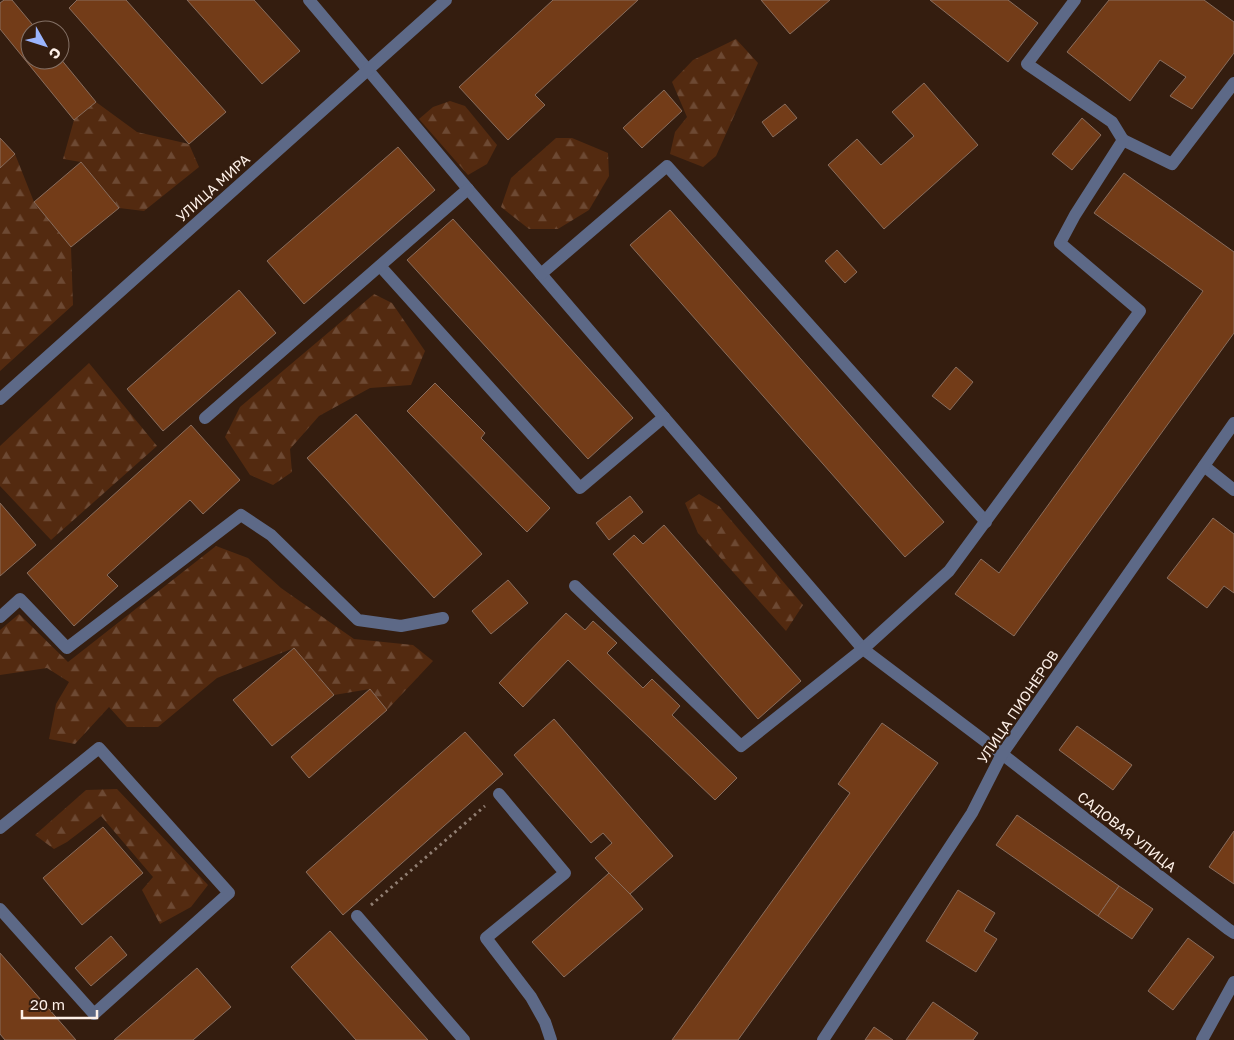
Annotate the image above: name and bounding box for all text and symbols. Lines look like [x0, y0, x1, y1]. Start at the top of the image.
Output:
north arrow [20, 20, 70, 70]
text: С [46, 44, 65, 63]
street label: УЛИЦА МИРА [172, 150, 253, 225]
street label: УЛИЦА ПИОНЕРОВ [973, 647, 1062, 767]
street label: САДОВАЯ УЛИЦА [1074, 788, 1181, 876]
scale bar [22, 988, 98, 1020]
text: 20 m [30, 995, 65, 1013]

